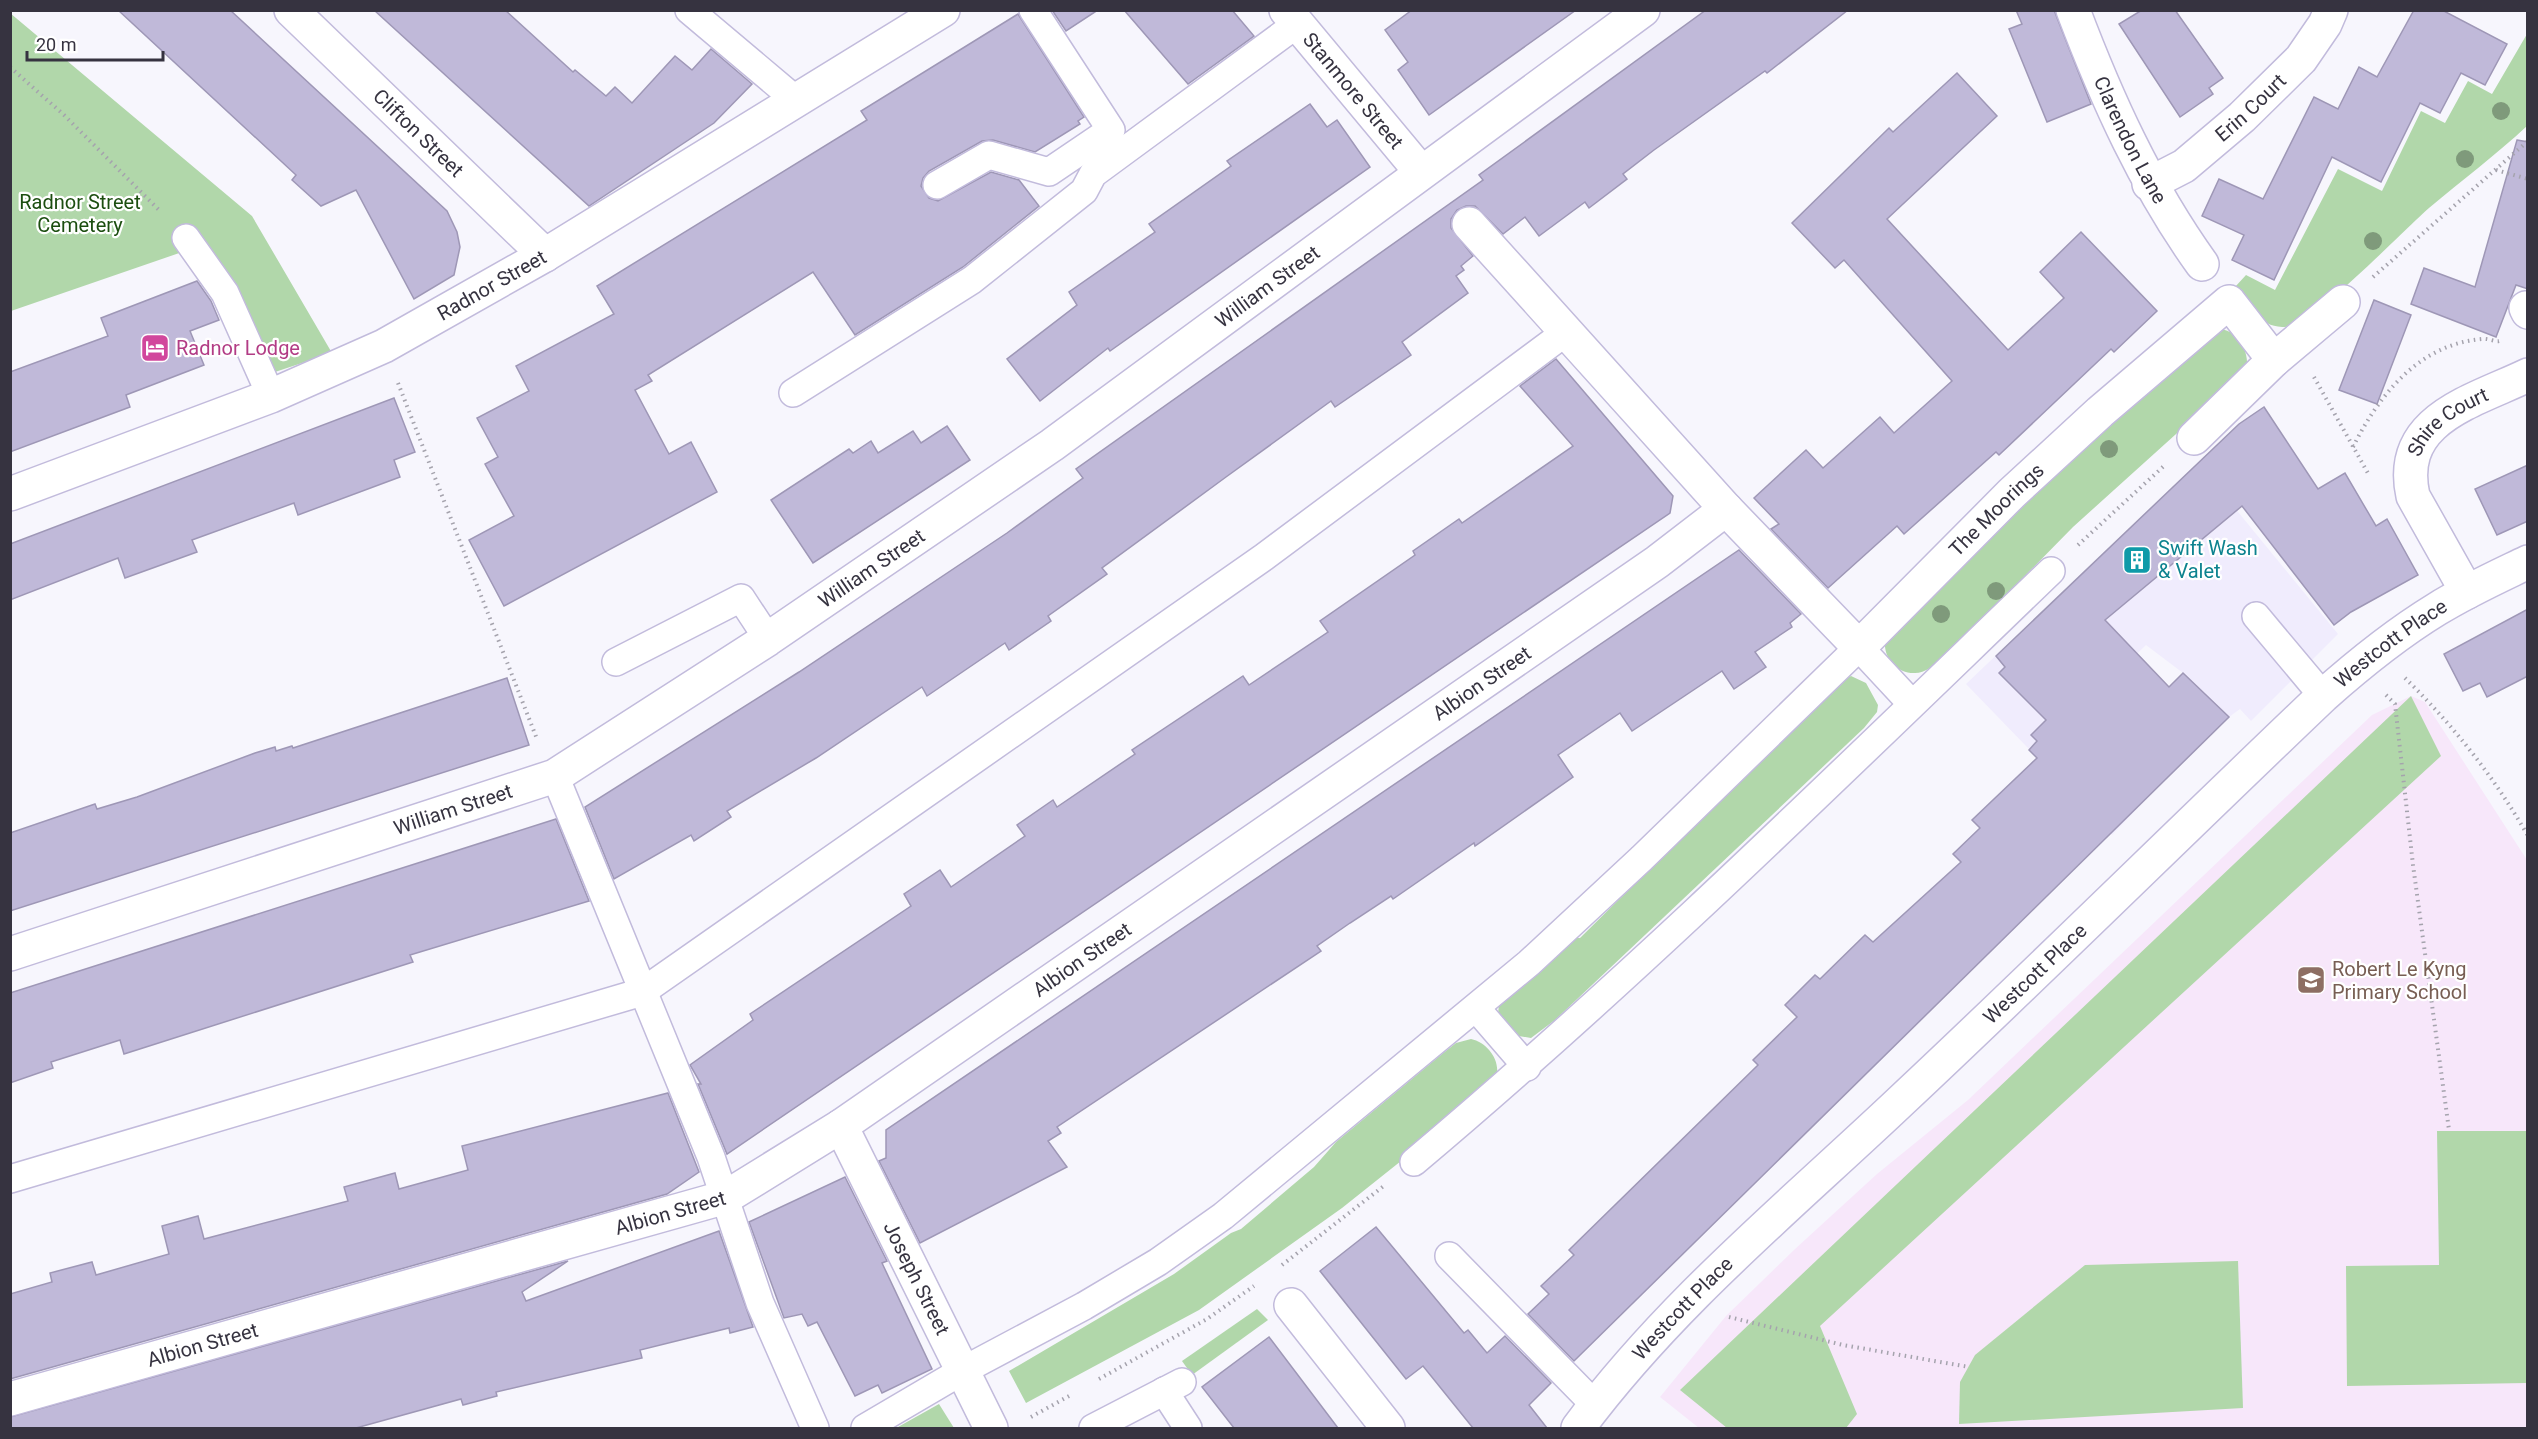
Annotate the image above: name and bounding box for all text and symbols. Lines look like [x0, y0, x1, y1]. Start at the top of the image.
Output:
scale bar [27, 24, 164, 62]
street label: Stanmore Street [1298, 28, 1409, 154]
text: 20 m [36, 34, 76, 55]
street label: Erin Court [2210, 69, 2291, 146]
street label: Clarendon Lane [2089, 73, 2172, 208]
street label: Clifton Street [368, 84, 469, 182]
park label: Radnor Street Cemetery [19, 190, 141, 237]
street label: William Street [1211, 240, 1324, 333]
street label: Radnor Street [433, 245, 550, 325]
hotel icon: Radnor Lodge [139, 332, 171, 364]
place label: Radnor Lodge [176, 336, 300, 360]
street label: Shire Court [2402, 382, 2492, 460]
street label: The Moorings [1944, 458, 2049, 561]
street label: William Street [814, 524, 929, 613]
place label: Swift Wash & Valet [2158, 536, 2258, 583]
building icon: Swift Wash & Valet [2121, 544, 2153, 576]
street label: Westcott Place [2329, 594, 2451, 693]
street label: Albion Street [1428, 641, 1536, 725]
street label: William Street [391, 779, 515, 840]
street label: Albion Street [1028, 917, 1136, 1002]
street label: Westcott Place [1978, 918, 2092, 1029]
place label: Robert Le Kyng Primary School [2332, 957, 2467, 1004]
school or university icon: Robert Le Kyng Primary School [2295, 964, 2327, 996]
street label: Albion Street [612, 1186, 728, 1240]
street label: Joseph Street [878, 1218, 955, 1339]
street label: Westcott Place [1627, 1252, 1738, 1365]
street label: Albion Street [144, 1318, 261, 1372]

